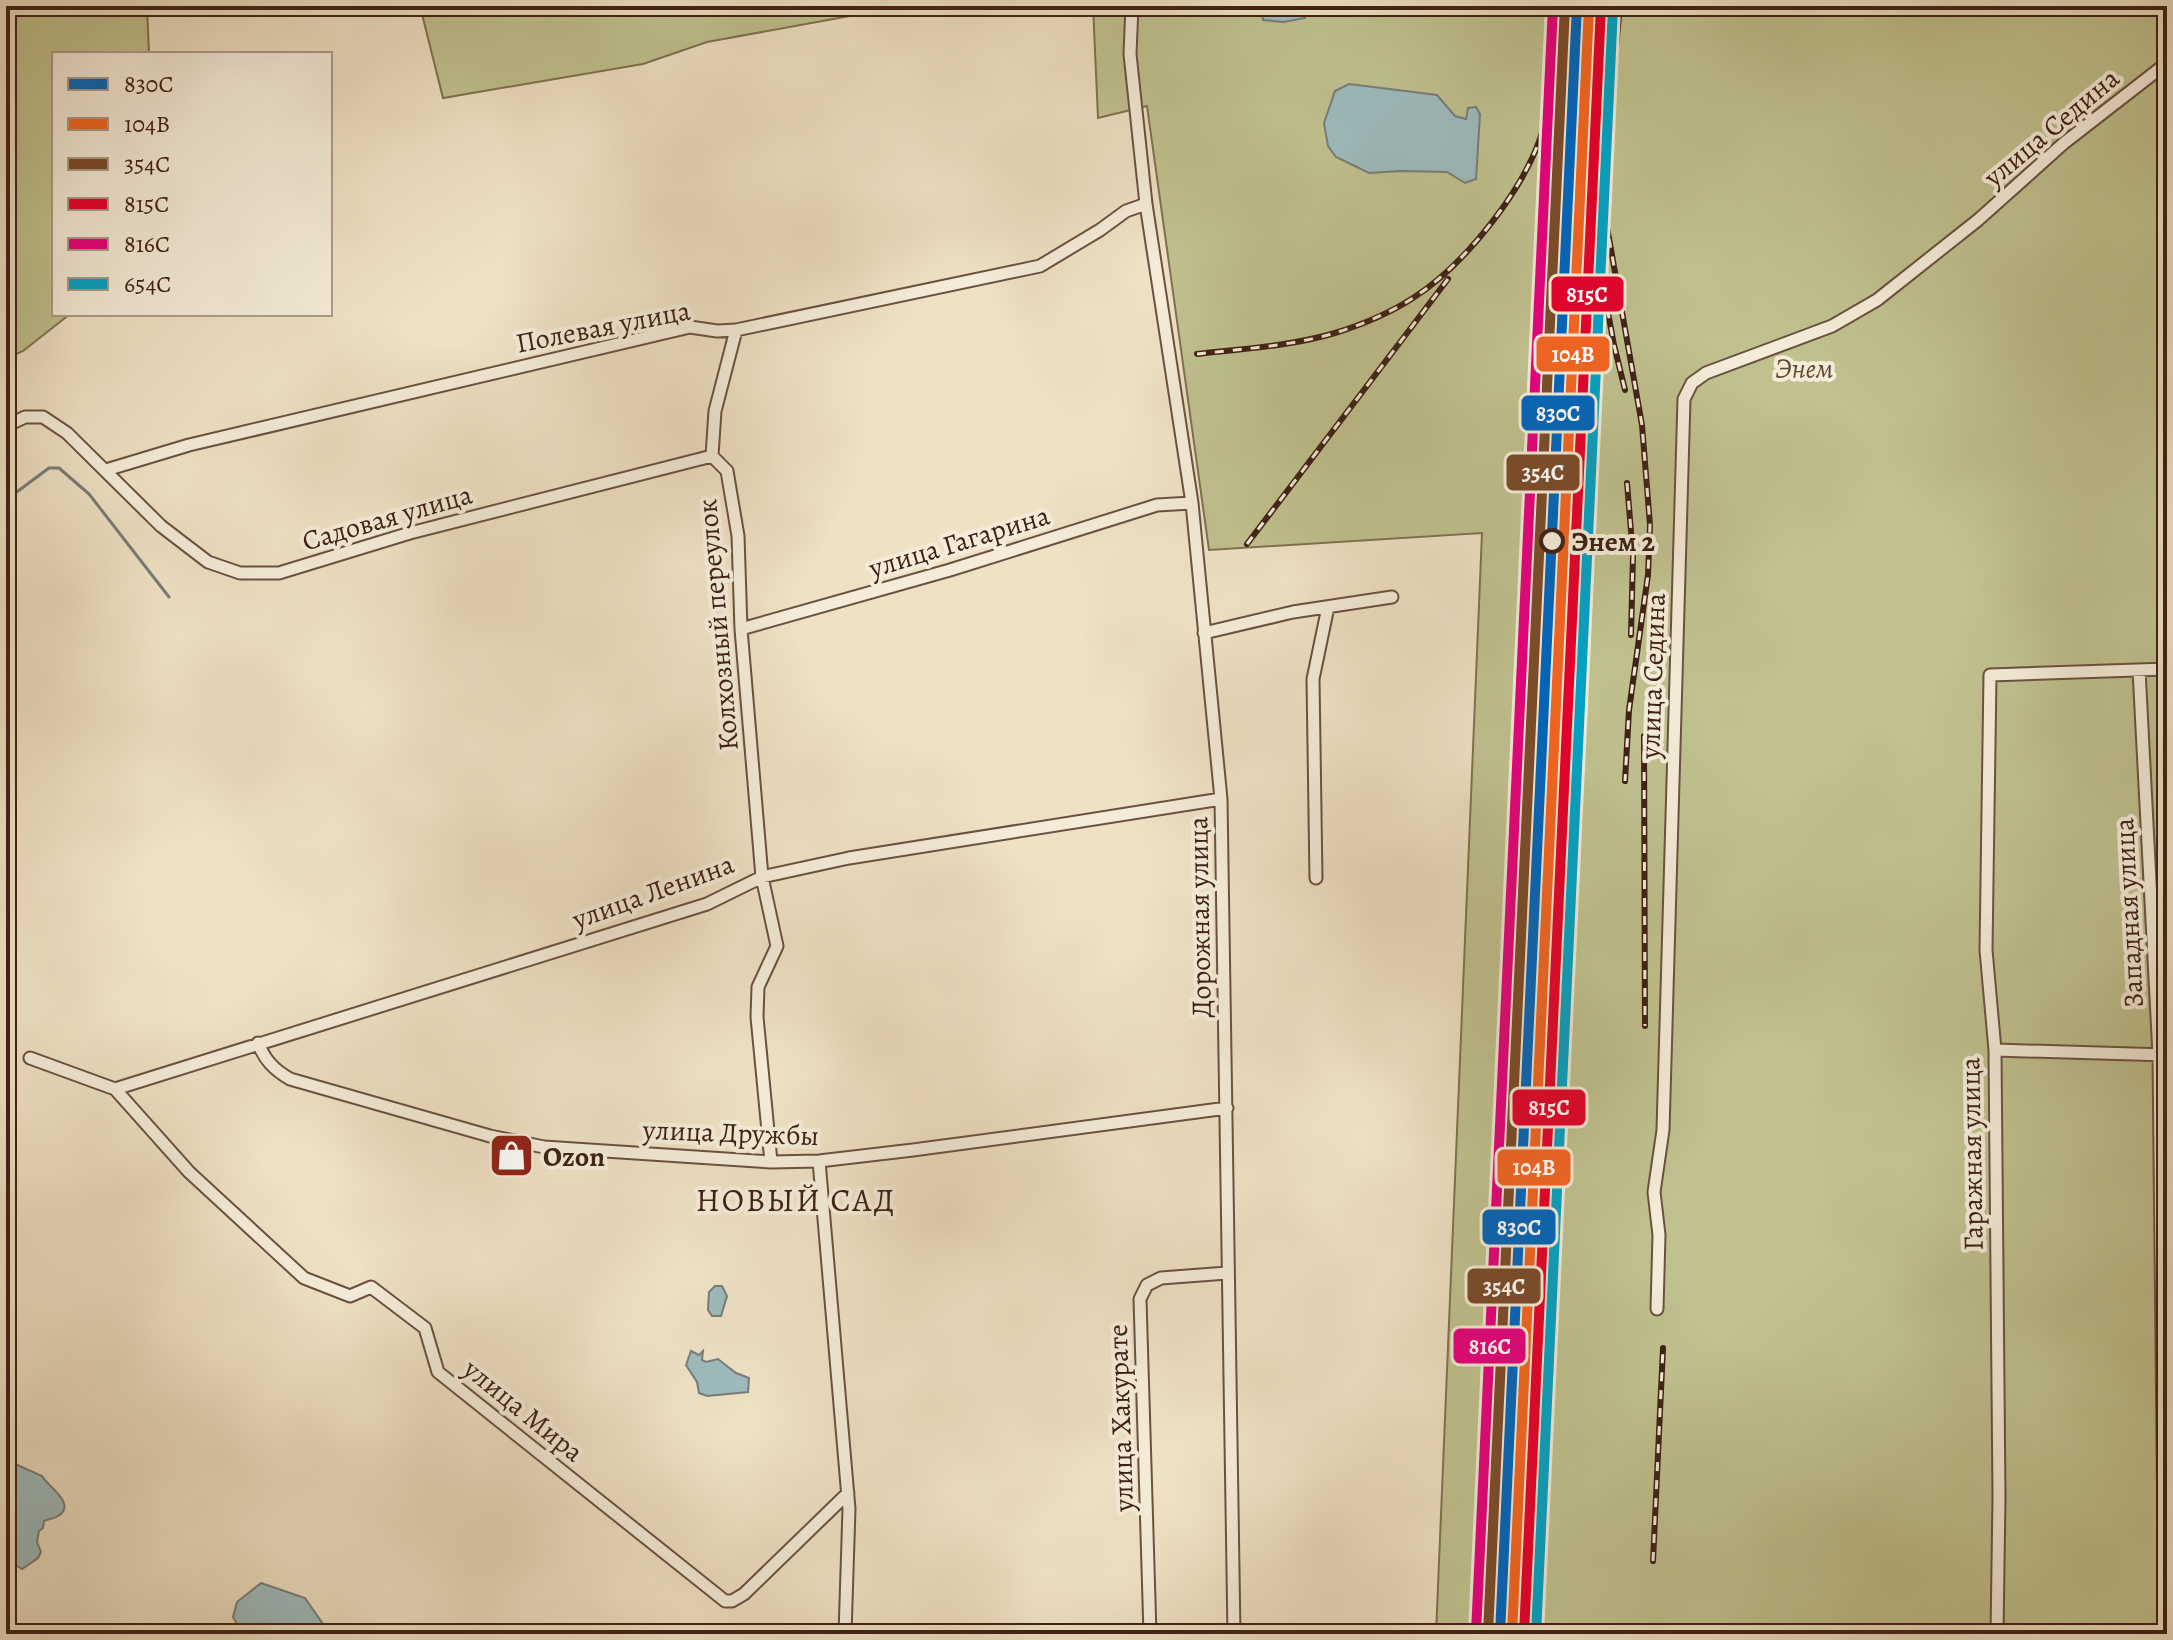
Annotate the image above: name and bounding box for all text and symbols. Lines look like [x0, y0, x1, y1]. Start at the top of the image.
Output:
legend [52, 52, 332, 316]
street label: улица Седина [1975, 60, 2128, 196]
text: 830С [124, 68, 173, 100]
text: 104В [124, 108, 170, 140]
text: 354С [124, 148, 170, 180]
text: 815С [124, 188, 169, 220]
text: 816С [124, 228, 170, 260]
text: 654С [124, 268, 171, 300]
line badge: 815С [1550, 275, 1625, 313]
text: 815С [1566, 280, 1608, 310]
street label: Полевая улица [513, 291, 694, 363]
line badge: 104В [1535, 335, 1611, 373]
text: 104В [1551, 340, 1595, 370]
park label: Энем [1775, 350, 1833, 388]
line badge: 830С [1520, 394, 1596, 432]
text: 830С [1536, 399, 1580, 429]
line badge: 354С [1505, 453, 1581, 492]
text: 354С [1522, 458, 1564, 488]
street label: Садовая улица [298, 476, 477, 560]
street label: улица Гагарина [863, 496, 1054, 588]
street label: Колхозный переулок [688, 497, 748, 753]
place label: Энем 2 [1571, 523, 1655, 561]
marker: Энем 2 [1540, 529, 1564, 553]
street label: улица Седина [1631, 592, 1675, 761]
street label: Дорожная улица [1179, 816, 1221, 1018]
street label: Западная улица [2105, 817, 2153, 1009]
street label: улица Ленина [566, 845, 740, 939]
street label: Гаражная улица [1951, 1057, 1993, 1251]
line badge: 815С [1511, 1088, 1587, 1127]
text: 815С [1528, 1093, 1570, 1123]
street label: улица Дружбы [641, 1111, 820, 1155]
shop icon: Ozon [488, 1132, 536, 1180]
place label: Ozon [543, 1138, 605, 1176]
line badge: 104В [1496, 1148, 1572, 1187]
text: 104В [1512, 1153, 1556, 1183]
district label: НОВЫЙ САД [696, 1178, 896, 1222]
line badge: 830С [1481, 1208, 1557, 1246]
text: 830С [1497, 1213, 1541, 1243]
line badge: 354С [1466, 1267, 1542, 1305]
text: 354С [1483, 1272, 1525, 1302]
street label: улица Хакурате [1099, 1323, 1143, 1514]
line badge: 816С [1452, 1327, 1527, 1365]
text: 816С [1469, 1332, 1511, 1362]
street label: улица Мира [454, 1350, 592, 1471]

